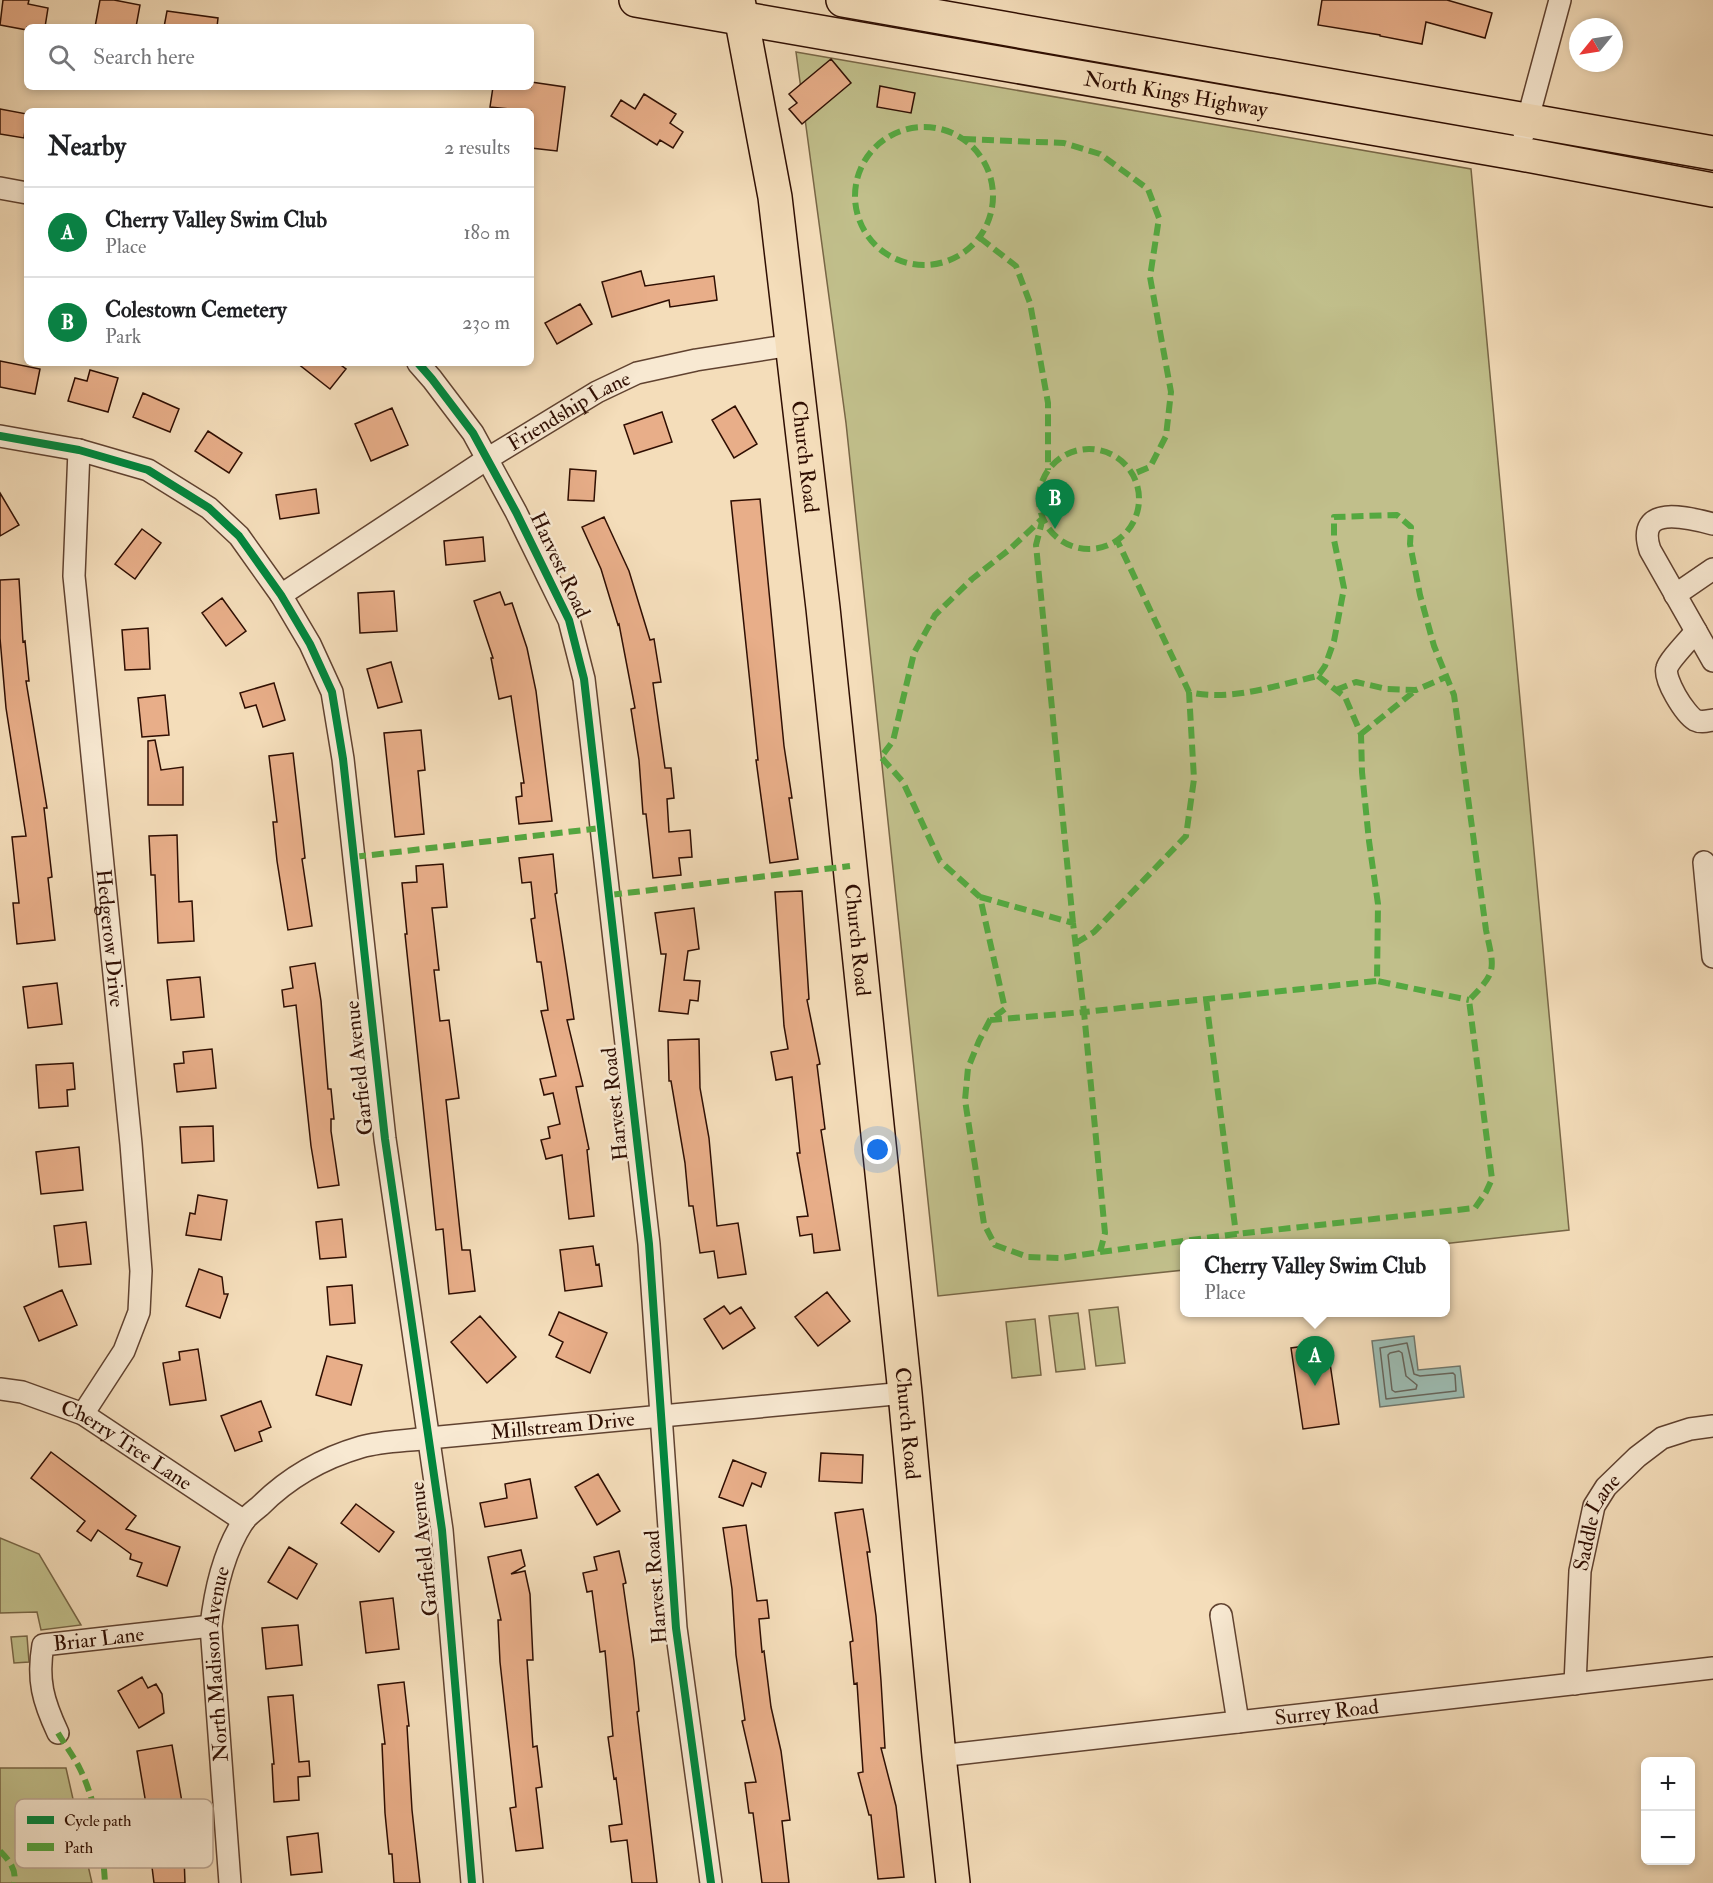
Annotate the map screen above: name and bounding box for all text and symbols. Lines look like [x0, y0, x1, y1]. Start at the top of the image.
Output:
north arrow [1569, 18, 1623, 72]
search box [24, 24, 534, 90]
icon: search [45, 41, 78, 74]
text: Search here [93, 43, 195, 71]
street label: North Kings Highway [1082, 65, 1271, 123]
text: Nearby [48, 131, 126, 163]
text: 2 results [444, 135, 510, 160]
text: Cherry Valley Swim Club [105, 206, 327, 234]
text: A [61, 220, 74, 245]
text: 180 m [463, 220, 510, 245]
text: Place [105, 234, 146, 259]
text: Colestown Cemetery [105, 296, 287, 324]
text: B [61, 310, 74, 335]
text: 230 m [462, 310, 510, 335]
text: Park [105, 324, 141, 349]
street label: Friendship Lane [502, 365, 635, 457]
street label: Church Road [785, 399, 825, 515]
pin: B [1036, 480, 1074, 529]
street label: Harvest Road [524, 508, 597, 623]
street label: Hedgerow Drive [90, 868, 131, 1009]
street label: Church Road [838, 882, 877, 998]
street label: Garfield Avenue [338, 999, 379, 1137]
street label: Harvest Road [596, 1045, 634, 1162]
your location [863, 1135, 892, 1164]
popup [1180, 1239, 1450, 1317]
text: Cherry Valley Swim Club [1204, 1252, 1426, 1280]
text: Place [1204, 1280, 1246, 1305]
pin: A [1296, 1336, 1334, 1386]
street label: Church Road [889, 1366, 927, 1481]
street label: Cherry Tree Lane [57, 1394, 198, 1496]
street label: Millstream Drive [489, 1405, 636, 1446]
street label: Saddle Lane [1567, 1467, 1626, 1573]
street label: Garfield Avenue [403, 1480, 444, 1618]
street label: Harvest Road [639, 1529, 673, 1645]
street label: North Madison Avenue [197, 1563, 236, 1763]
street label: Briar Lane [52, 1620, 146, 1657]
street label: Surrey Road [1273, 1693, 1381, 1731]
map controls [1641, 1757, 1695, 1865]
button: + [1641, 1757, 1695, 1811]
legend [15, 1799, 213, 1868]
text: Cycle path [64, 1811, 132, 1832]
button: − [1641, 1811, 1695, 1865]
text: Path [64, 1838, 94, 1858]

